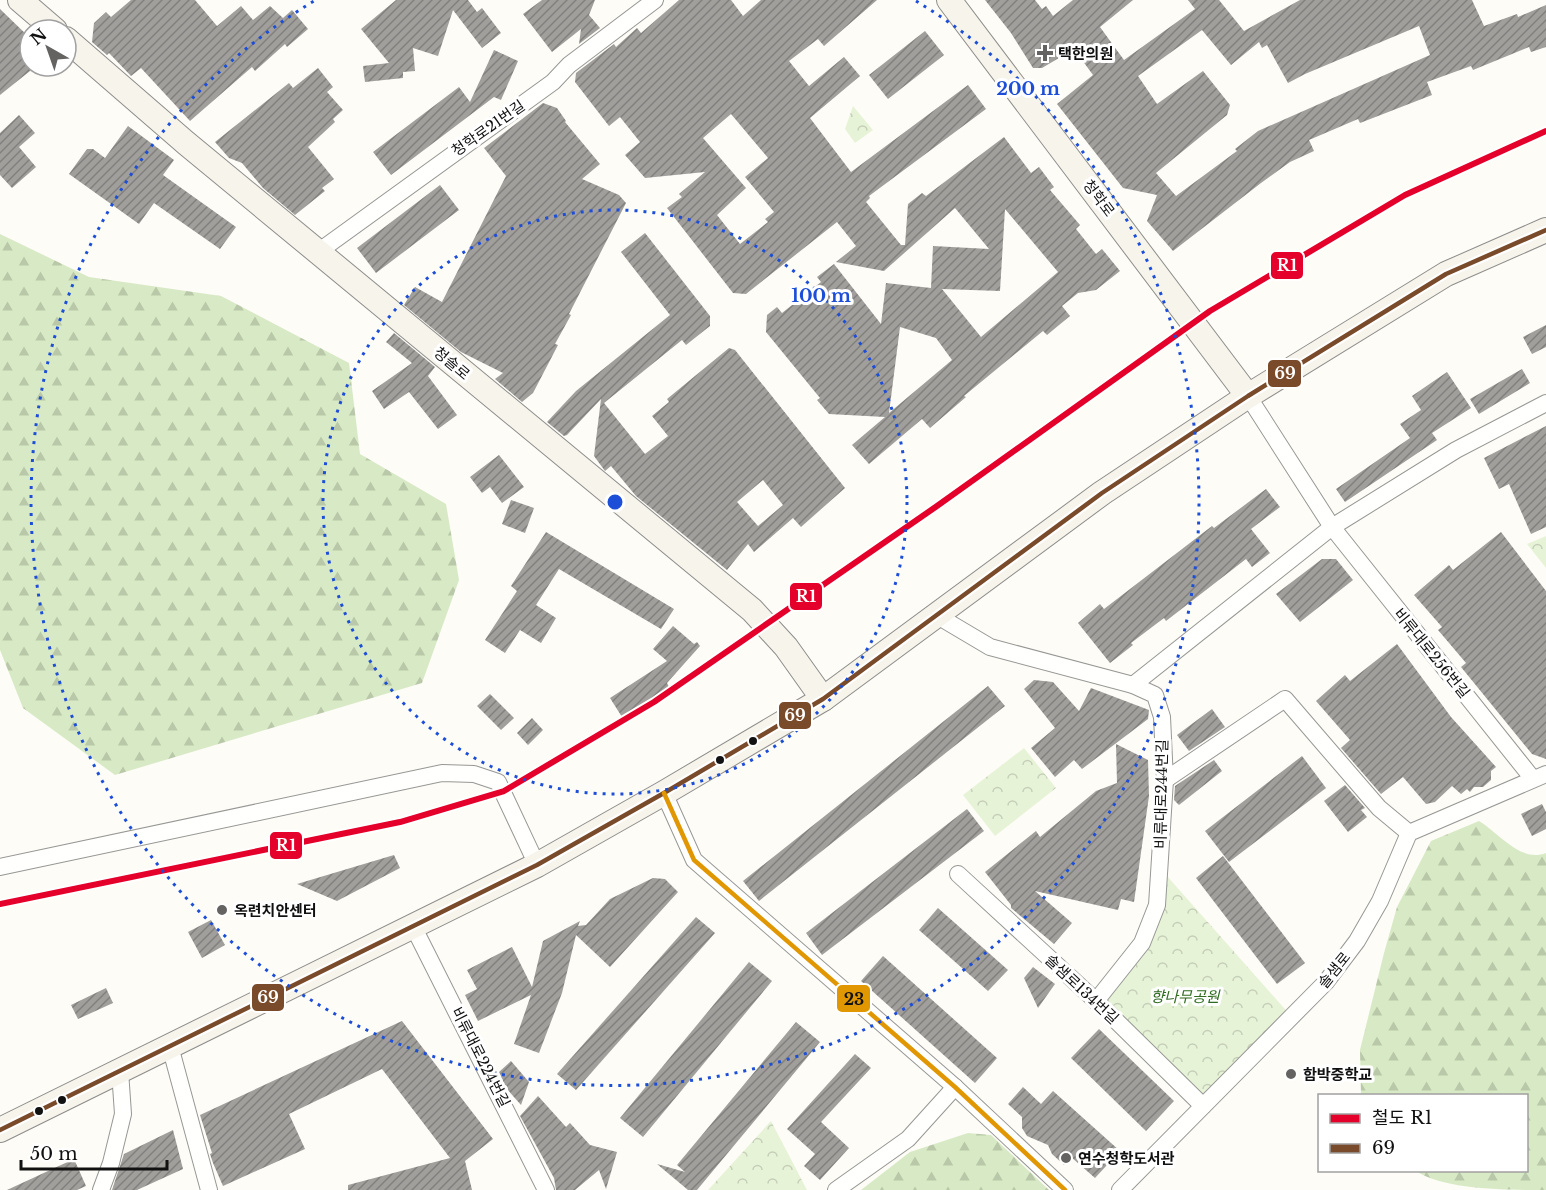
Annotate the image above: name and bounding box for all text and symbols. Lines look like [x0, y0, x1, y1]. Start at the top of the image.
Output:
north arrow [18, 18, 78, 78]
text: N [26, 24, 51, 49]
marker: 택한의원 [1036, 44, 1054, 62]
place label: 택한의원 [1058, 44, 1113, 63]
text: 200 m [996, 78, 1060, 100]
street label: 청학로21번길 [448, 96, 528, 160]
street label: 청학로 [1079, 176, 1119, 220]
line badge: R1 [1270, 251, 1304, 280]
text: R1 [1277, 255, 1297, 275]
text: 100 m [791, 285, 851, 307]
street label: 청솔로 [430, 342, 474, 384]
line badge: 69 [1267, 359, 1302, 388]
text: 69 [1274, 363, 1296, 383]
centre of rings [605, 492, 625, 512]
line badge: R1 [789, 582, 823, 611]
text: R1 [796, 586, 816, 606]
street label: 비류대로256번길 [1390, 604, 1474, 702]
line badge: 69 [778, 701, 812, 730]
text: 69 [784, 705, 806, 725]
unlabelled marker [747, 735, 759, 747]
street label: 비류대로244번길 [1151, 739, 1171, 849]
unlabelled marker [714, 754, 726, 766]
line badge: R1 [269, 831, 303, 860]
text: R1 [276, 835, 296, 855]
place label: 옥련치안센터 [234, 901, 317, 920]
marker: 옥련치안센터 [215, 903, 229, 917]
street label: 솔샘로 [1314, 948, 1354, 992]
street label: 솔샘로134번길 [1041, 950, 1123, 1028]
line badge: 69 [251, 983, 285, 1012]
line badge: 23 [836, 984, 871, 1013]
text: 69 [257, 987, 279, 1007]
park label: 향나무공원 [1150, 987, 1221, 1006]
text: 23 [844, 989, 864, 1009]
street label: 비류대로224번길 [448, 1004, 514, 1110]
place label: 함박중학교 [1303, 1065, 1372, 1084]
marker: 함박중학교 [1284, 1067, 1298, 1081]
unlabelled marker [56, 1094, 68, 1106]
legend [1318, 1094, 1528, 1172]
unlabelled marker [33, 1105, 45, 1117]
text: 철도 R1 [1372, 1107, 1433, 1129]
scale bar [21, 1133, 166, 1171]
text: 69 [1372, 1137, 1395, 1159]
text: 50 m [30, 1143, 78, 1165]
place label: 연수청학도서관 [1078, 1149, 1175, 1168]
marker: 연수청학도서관 [1059, 1151, 1073, 1165]

